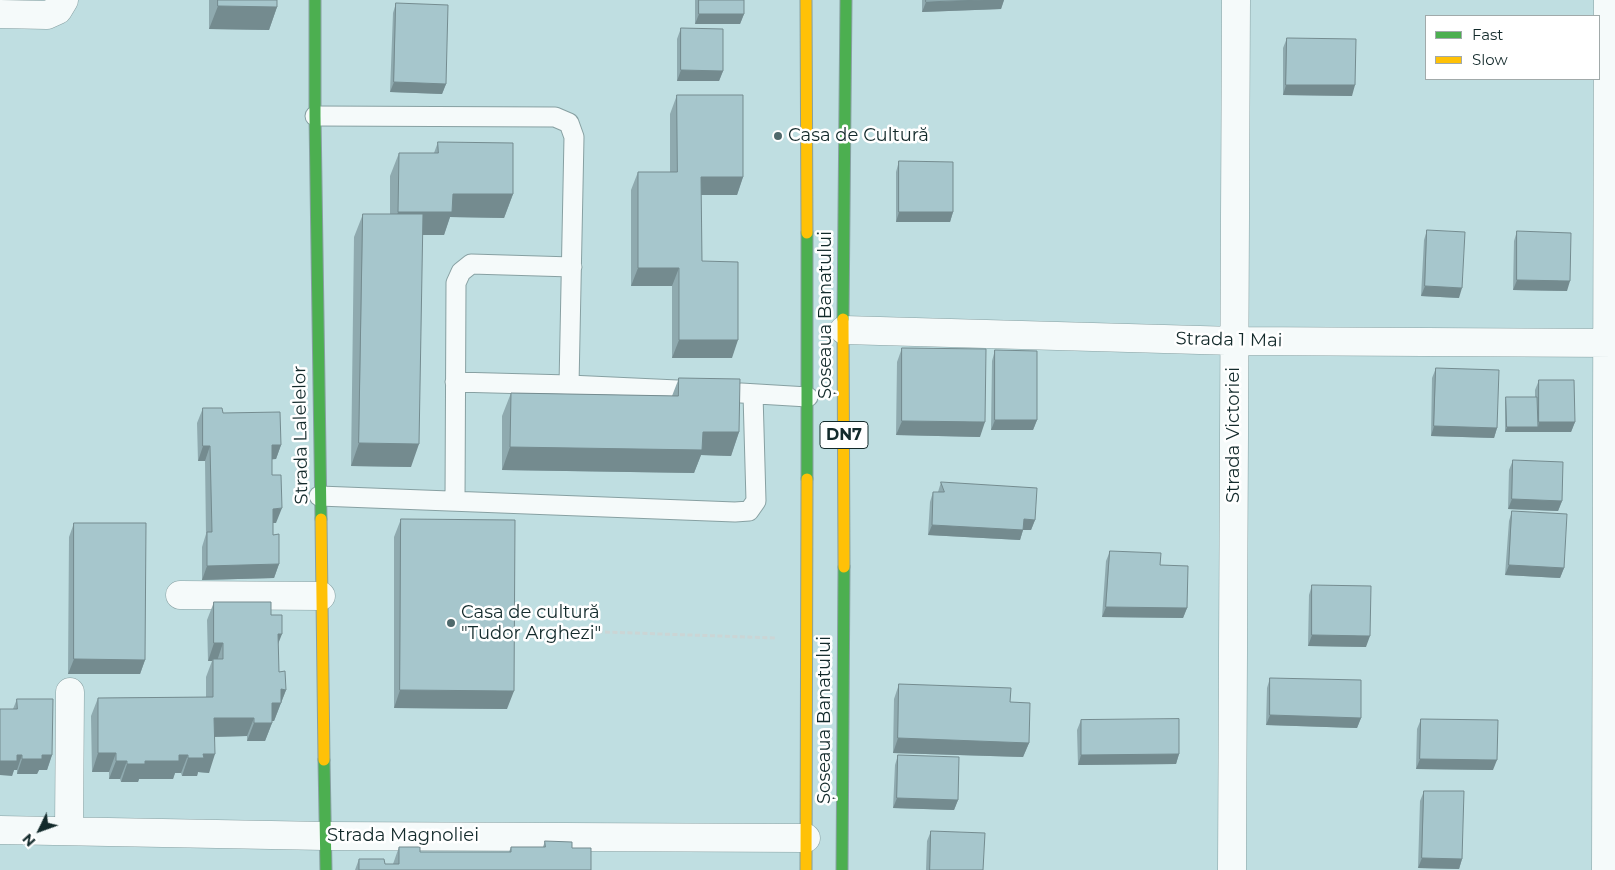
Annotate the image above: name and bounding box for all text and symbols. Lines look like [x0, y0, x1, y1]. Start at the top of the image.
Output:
legend [1425, 15, 1600, 80]
text: Fast [1472, 25, 1503, 44]
text: Slow [1472, 50, 1508, 69]
place label: Casa de Cultură [788, 125, 929, 147]
marker: Casa de Cultură [772, 130, 784, 142]
street label: Șoseaua Banatului [815, 231, 837, 399]
street label: Strada 1 Mai [1175, 328, 1283, 352]
street label: Strada Lalelelor [289, 365, 313, 505]
street label: Strada Victoriei [1223, 367, 1245, 503]
road number: DN7 [820, 422, 868, 448]
place label: Casa de cultură "Tudor Arghezi" [461, 602, 601, 644]
marker: Casa de cultură "Tudor Arghezi" [445, 617, 457, 629]
street label: Șoseaua Banatului [814, 636, 836, 804]
north arrow [15, 805, 65, 855]
street label: Strada Magnoliei [327, 825, 479, 847]
text: N [18, 830, 39, 850]

